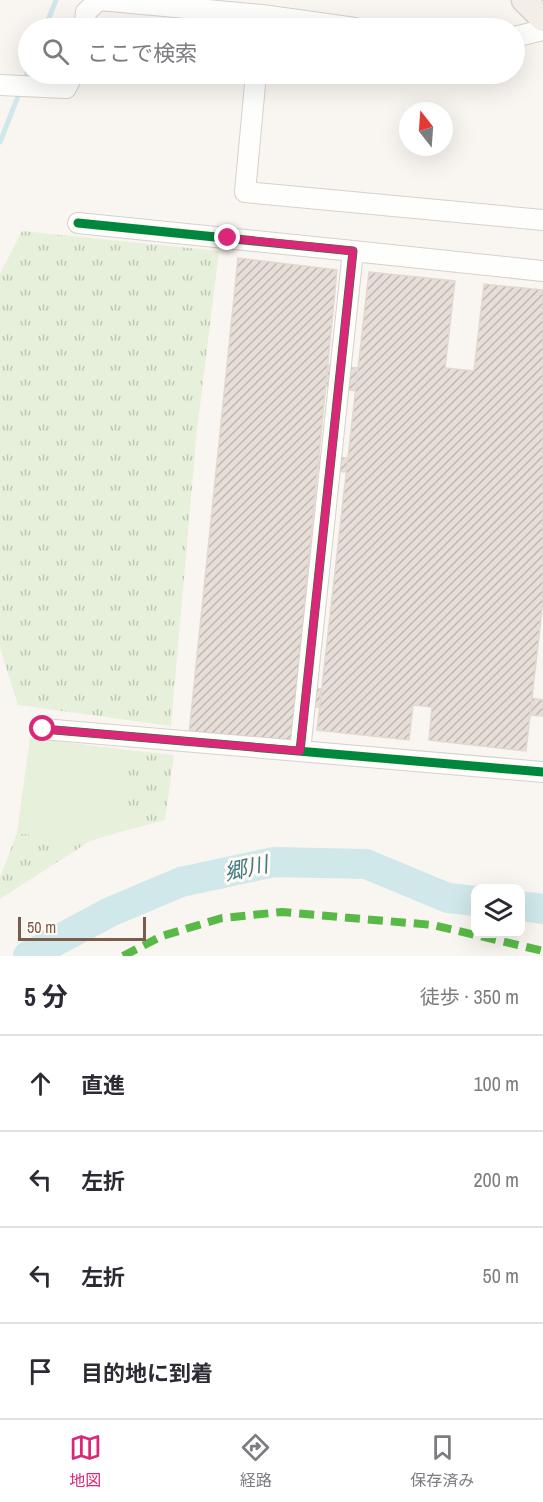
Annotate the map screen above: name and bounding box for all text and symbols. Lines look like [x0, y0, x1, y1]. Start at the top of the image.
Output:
search box [18, 18, 525, 84]
icon: search [39, 35, 72, 68]
text: ここで検索 [87, 38, 197, 68]
north arrow [399, 102, 453, 156]
route end [214, 224, 240, 250]
route start [29, 715, 55, 741]
water label: 郷川 [221, 848, 273, 887]
map controls [471, 884, 525, 938]
button: layers [471, 884, 525, 938]
scale bar [18, 914, 146, 942]
text: 50 m [27, 916, 56, 938]
text: 5 分 [24, 979, 68, 1014]
text: 徒歩 · 350 m [420, 983, 519, 1010]
icon: ahead [24, 1067, 57, 1100]
text: 直進 [81, 1070, 125, 1100]
text: 100 m [473, 1070, 519, 1097]
icon: left [24, 1163, 57, 1196]
text: 左折 [81, 1166, 125, 1196]
text: 200 m [473, 1166, 519, 1193]
icon: left [24, 1259, 57, 1292]
text: 左折 [81, 1262, 125, 1292]
text: 50 m [483, 1262, 519, 1289]
icon: arrive [24, 1355, 57, 1388]
text: 目的地に到着 [81, 1358, 213, 1388]
tab: 地図 [69, 1431, 102, 1491]
tab: 経路 [239, 1431, 272, 1491]
tab: 保存済み [410, 1431, 474, 1491]

